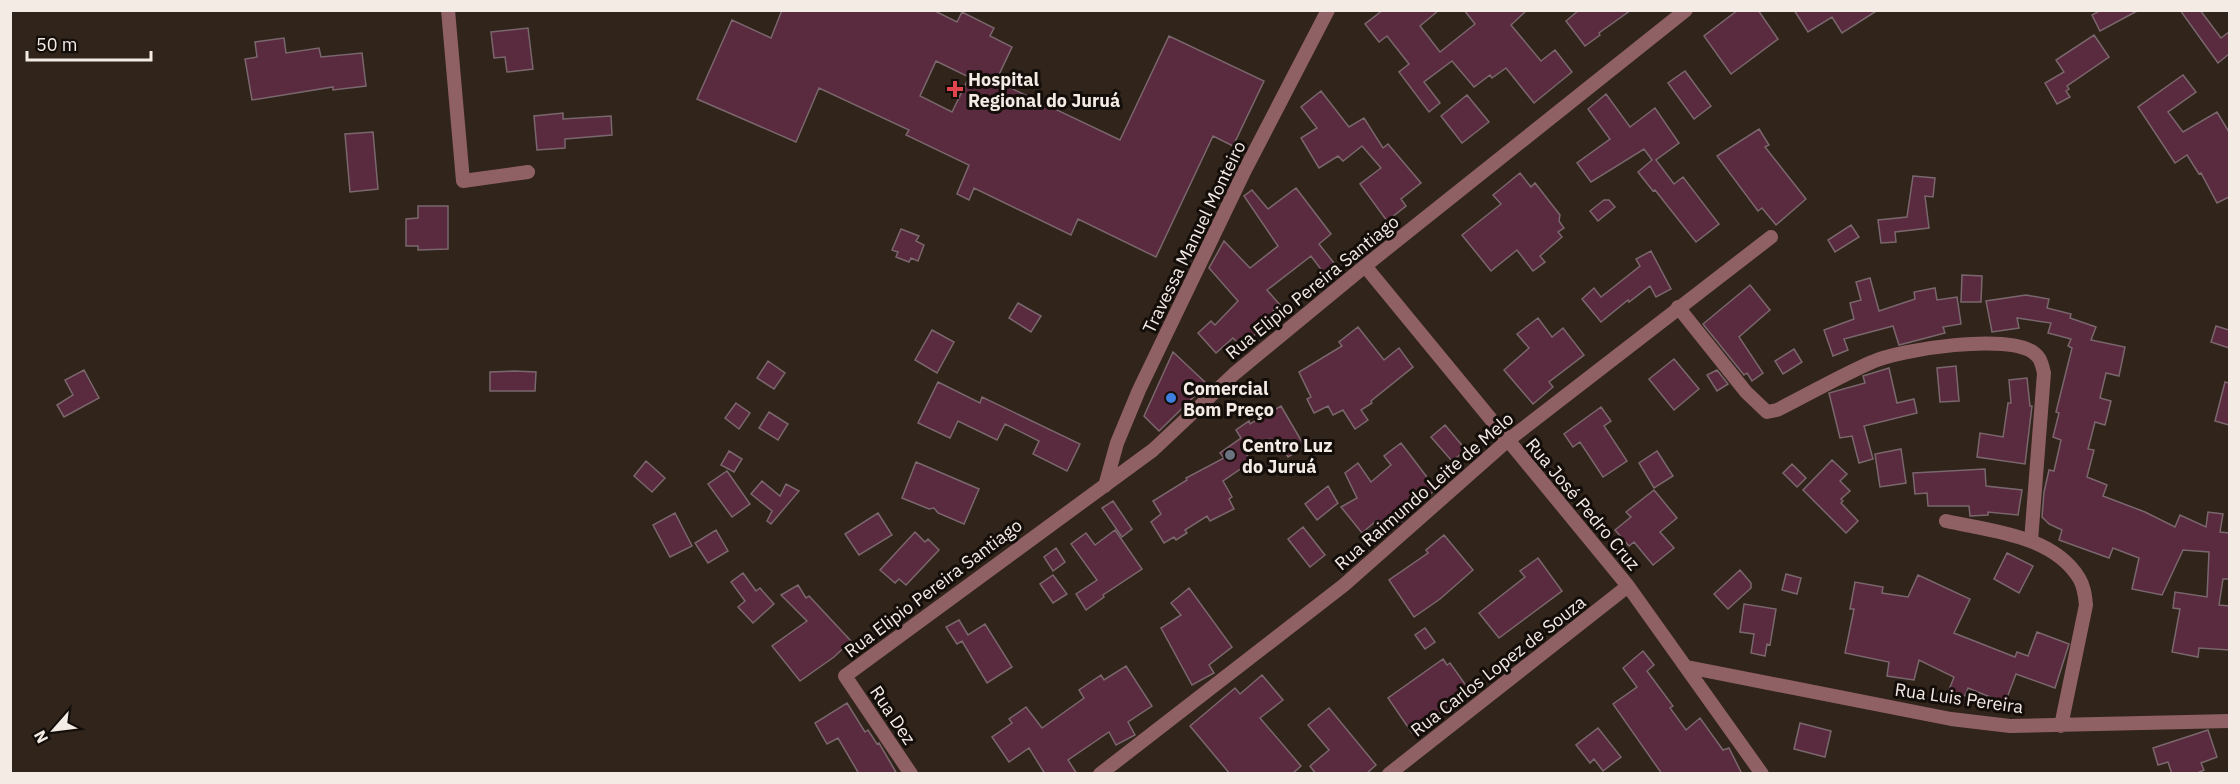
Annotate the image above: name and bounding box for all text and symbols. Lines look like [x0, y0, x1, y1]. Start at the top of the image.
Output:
scale bar [27, 24, 152, 62]
text: 50 m [36, 33, 78, 56]
place label: Hospital Regional do Juruá [968, 68, 1120, 112]
marker: Hospital Regional do Juruá [946, 80, 964, 98]
street label: Travessa Manuel Monteiro [1137, 137, 1251, 337]
street label: Rua Elipio Pereira Santiago [1221, 210, 1403, 364]
place label: Comercial Bom Preço [1183, 377, 1274, 421]
marker: Comercial Bom Preço [1164, 391, 1178, 405]
street label: Rua Raimundo Leite de Melo [1330, 407, 1518, 575]
street label: Rua José Pedro Cruz [1521, 433, 1645, 575]
place label: Centro Luz do Juruá [1242, 434, 1333, 478]
marker: Centro Luz do Juruá [1223, 448, 1237, 462]
street label: Rua Elipio Pereira Santiago [840, 514, 1026, 662]
street label: Rua Carlos Lopez de Souza [1406, 590, 1590, 742]
street label: Rua Luis Pereira [1893, 678, 2025, 718]
street label: Rua Dez [865, 681, 921, 749]
north arrow [24, 700, 84, 760]
text: N [29, 727, 52, 747]

